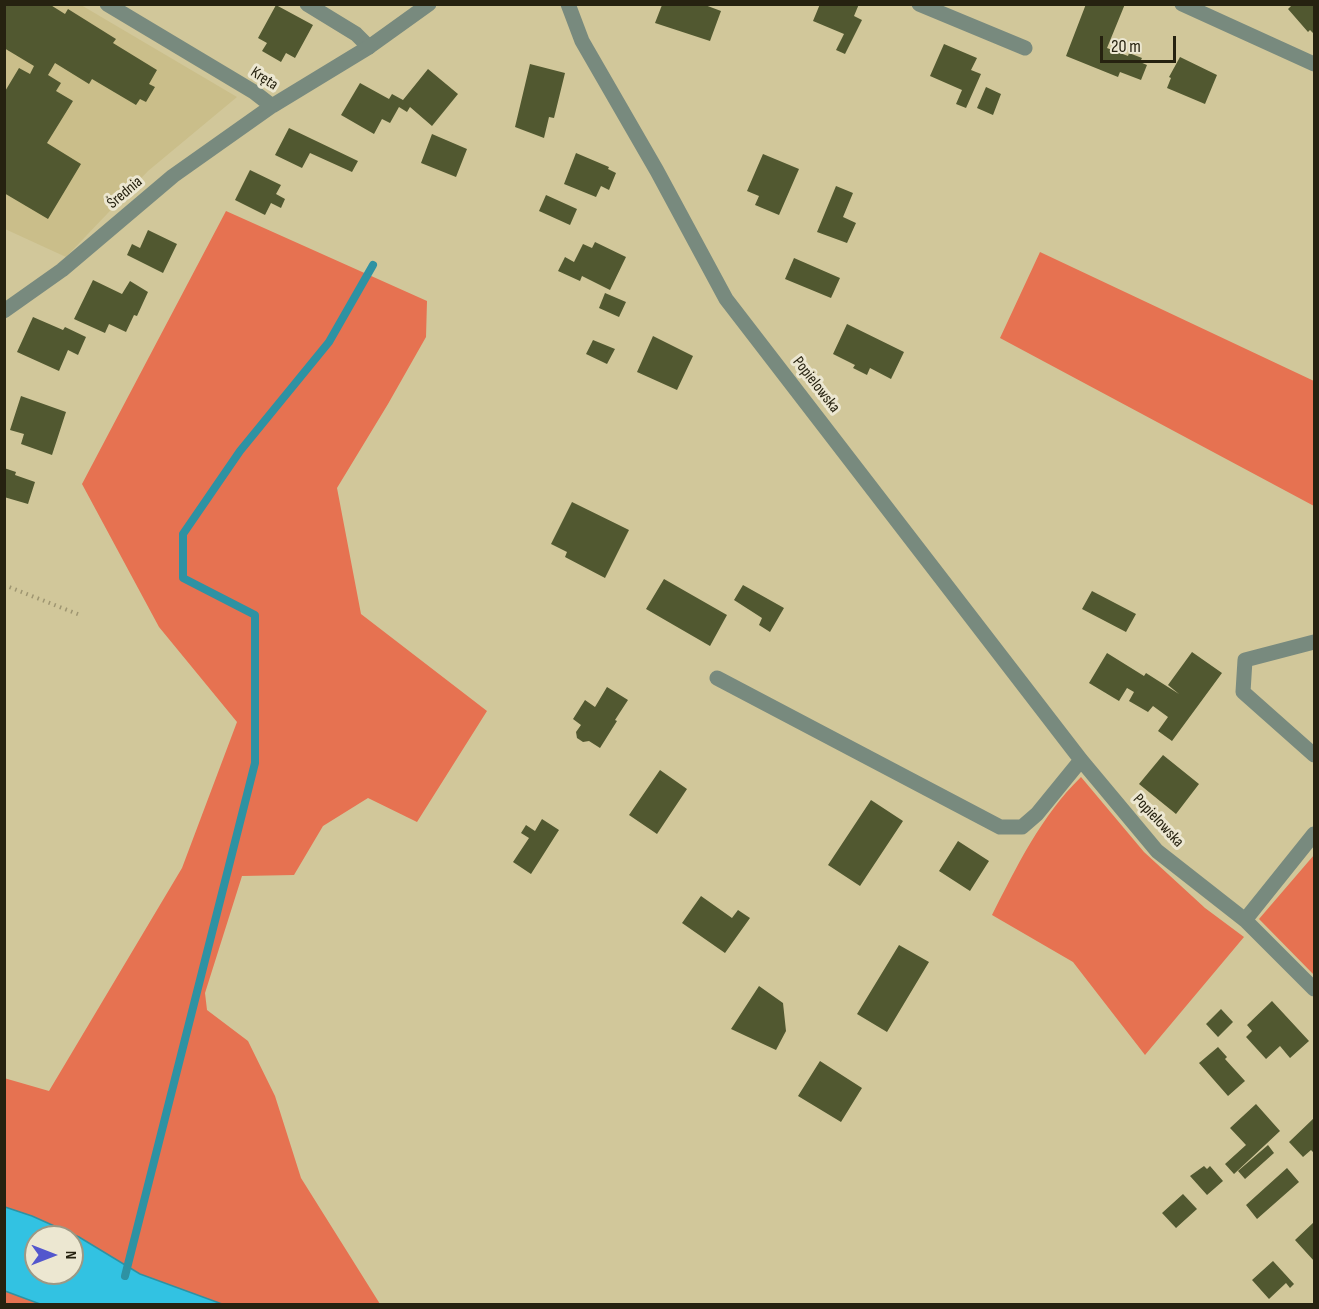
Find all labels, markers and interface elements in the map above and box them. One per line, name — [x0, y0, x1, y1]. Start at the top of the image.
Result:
scale bar — [1103, 24, 1180, 62]
text: 20 m — [1111, 36, 1141, 57]
street label: Kręta — [247, 63, 281, 95]
street label: Średnia — [103, 173, 147, 213]
street label: Popielowska — [788, 353, 844, 417]
street label: Popielowska — [1128, 790, 1188, 852]
north arrow — [24, 1225, 84, 1285]
text: N — [61, 1251, 80, 1259]

